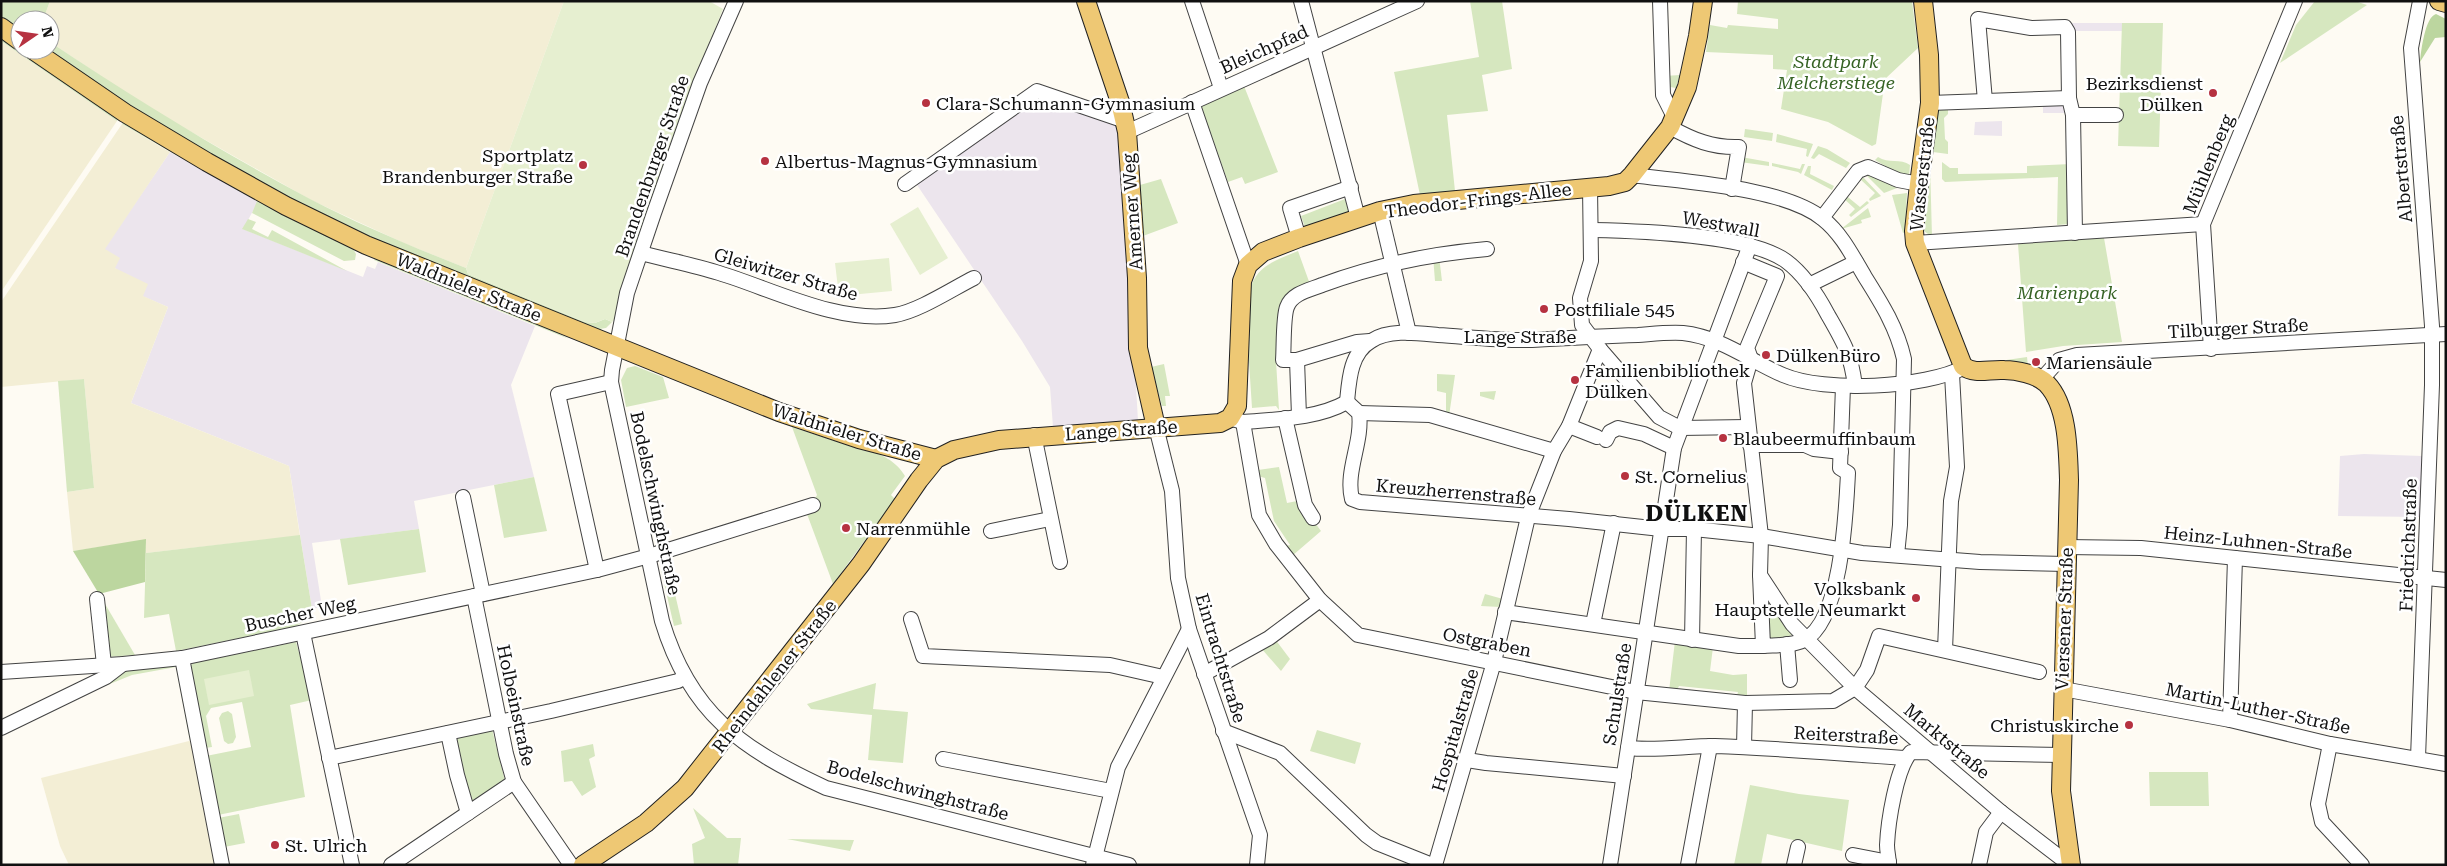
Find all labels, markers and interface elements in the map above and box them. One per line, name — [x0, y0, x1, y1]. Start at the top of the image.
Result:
north arrow — [10, 10, 60, 60]
street label: Bleichpfad — [1217, 20, 1312, 78]
text: N — [39, 25, 57, 39]
park label: Stadtpark Melcherstiege — [1776, 51, 1895, 93]
street label: Brandenburger Straße — [611, 72, 693, 260]
place label: Bezirksdienst Dülken — [2086, 73, 2203, 115]
marker: Bezirksdienst Dülken — [2207, 87, 2219, 99]
place label: Clara-Schumann-Gymnasium — [936, 93, 1195, 114]
marker: Clara-Schumann-Gymnasium — [920, 97, 932, 109]
street label: Mühlenberg — [2179, 111, 2238, 217]
street label: Albertstraße — [2386, 114, 2416, 224]
street label: Wasserstraße — [1906, 116, 1938, 232]
place label: Sportplatz Brandenburger Straße — [382, 145, 574, 187]
place label: Albertus-Magnus-Gymnasium — [775, 151, 1038, 172]
street label: Amerner Weg — [1117, 152, 1147, 271]
marker: Albertus-Magnus-Gymnasium — [759, 155, 771, 167]
marker: Sportplatz Brandenburger Straße — [577, 159, 589, 171]
street label: Theodor-Frings-Allee — [1383, 178, 1573, 222]
street label: Westwall — [1681, 207, 1762, 241]
street label: Gleiwitzer Straße — [712, 243, 861, 305]
street label: Waldnieler Straße — [393, 248, 545, 326]
park label: Marienpark — [2016, 282, 2117, 303]
place label: Postfiliale 545 — [1554, 299, 1675, 320]
marker: Postfiliale 545 — [1538, 303, 1550, 315]
street label: Tilburger Straße — [2167, 314, 2309, 342]
street label: Lange Straße — [1464, 326, 1577, 347]
place label: DülkenBüro — [1776, 345, 1880, 366]
marker: DülkenBüro — [1760, 349, 1772, 361]
place label: Mariensäule — [2046, 352, 2152, 373]
marker: Mariensäule — [2030, 356, 2042, 368]
place label: Familienbibliothek Dülken — [1585, 360, 1750, 402]
marker: Familienbibliothek Dülken — [1569, 374, 1581, 386]
street label: Waldnieler Straße — [770, 399, 924, 465]
street label: Bodelschwinghstraße — [626, 409, 686, 597]
street label: Lange Straße — [1064, 416, 1178, 444]
place label: Blaubeermuffinbaum — [1733, 428, 1916, 449]
marker: Blaubeermuffinbaum — [1717, 432, 1729, 444]
place label: St. Cornelius — [1635, 466, 1746, 487]
marker: St. Cornelius — [1619, 470, 1631, 482]
street label: Kreuzherrenstraße — [1375, 475, 1537, 509]
street label: Friedrichstraße — [2395, 478, 2421, 612]
district label: DÜLKEN — [1646, 499, 1748, 526]
place label: Narrenmühle — [856, 518, 970, 539]
marker: Narrenmühle — [840, 522, 852, 534]
street label: Heinz-Luhnen-Straße — [2163, 522, 2353, 562]
street label: Viersener Straße — [2051, 547, 2077, 691]
place label: Volksbank Hauptstelle Neumarkt — [1714, 578, 1906, 620]
street label: Eintrachtstraße — [1191, 591, 1251, 725]
street label: Buscher Weg — [243, 592, 358, 636]
marker: Volksbank Hauptstelle Neumarkt — [1910, 592, 1922, 604]
street label: Rheindahlener Straße — [708, 595, 840, 757]
street label: Ostgraben — [1441, 623, 1533, 661]
street label: Schulstraße — [1599, 641, 1635, 747]
street label: Holbeinstraße — [493, 642, 539, 768]
street label: Hospitalstraße — [1427, 666, 1483, 794]
street label: Martin-Luther-Straße — [2164, 678, 2352, 738]
street label: Marktstraße — [1900, 699, 1994, 783]
place label: Christuskirche — [1990, 715, 2119, 736]
marker: Christuskirche — [2123, 719, 2135, 731]
street label: Reiterstraße — [1793, 722, 1899, 748]
street label: Bodelschwinghstraße — [825, 756, 1011, 824]
place label: St. Ulrich — [285, 835, 368, 856]
marker: St. Ulrich — [269, 839, 281, 851]

